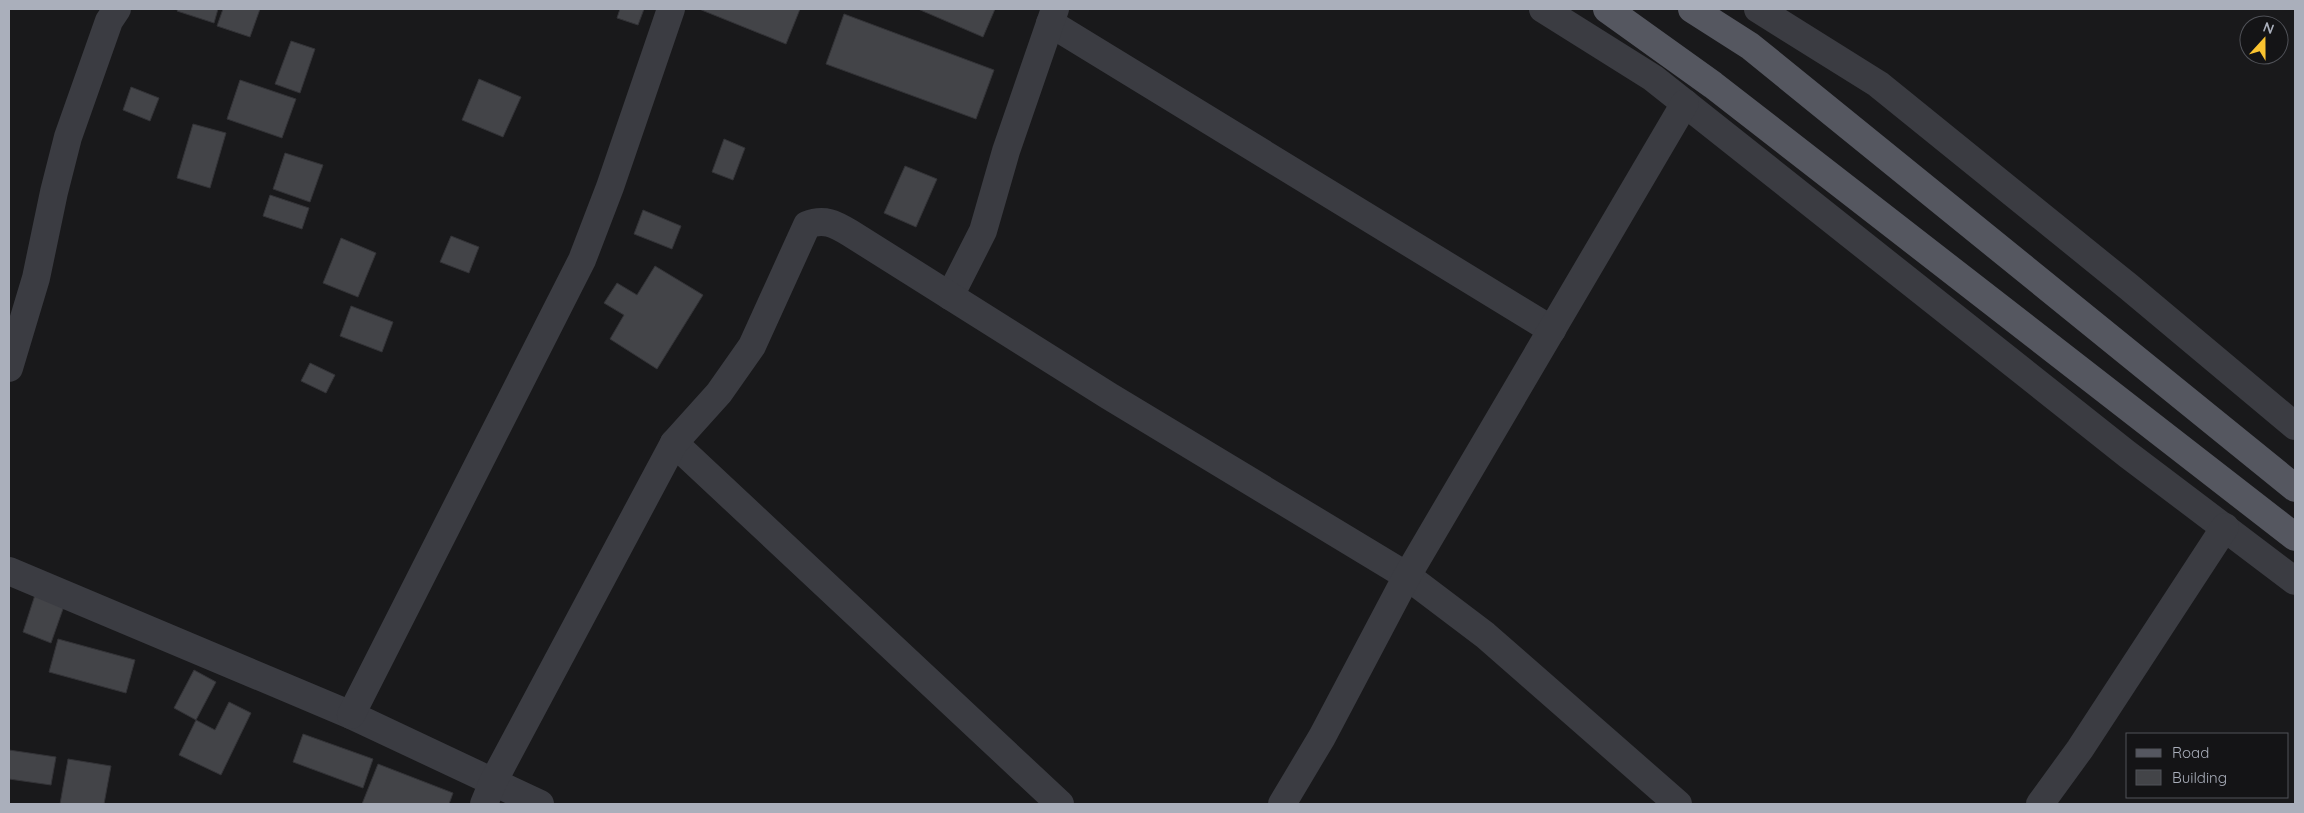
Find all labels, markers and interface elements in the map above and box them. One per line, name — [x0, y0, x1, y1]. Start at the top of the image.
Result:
north arrow — [2239, 15, 2289, 65]
text: N — [2261, 18, 2277, 38]
legend — [2126, 733, 2289, 798]
text: Road — [2172, 743, 2209, 762]
text: Building — [2172, 768, 2227, 787]

